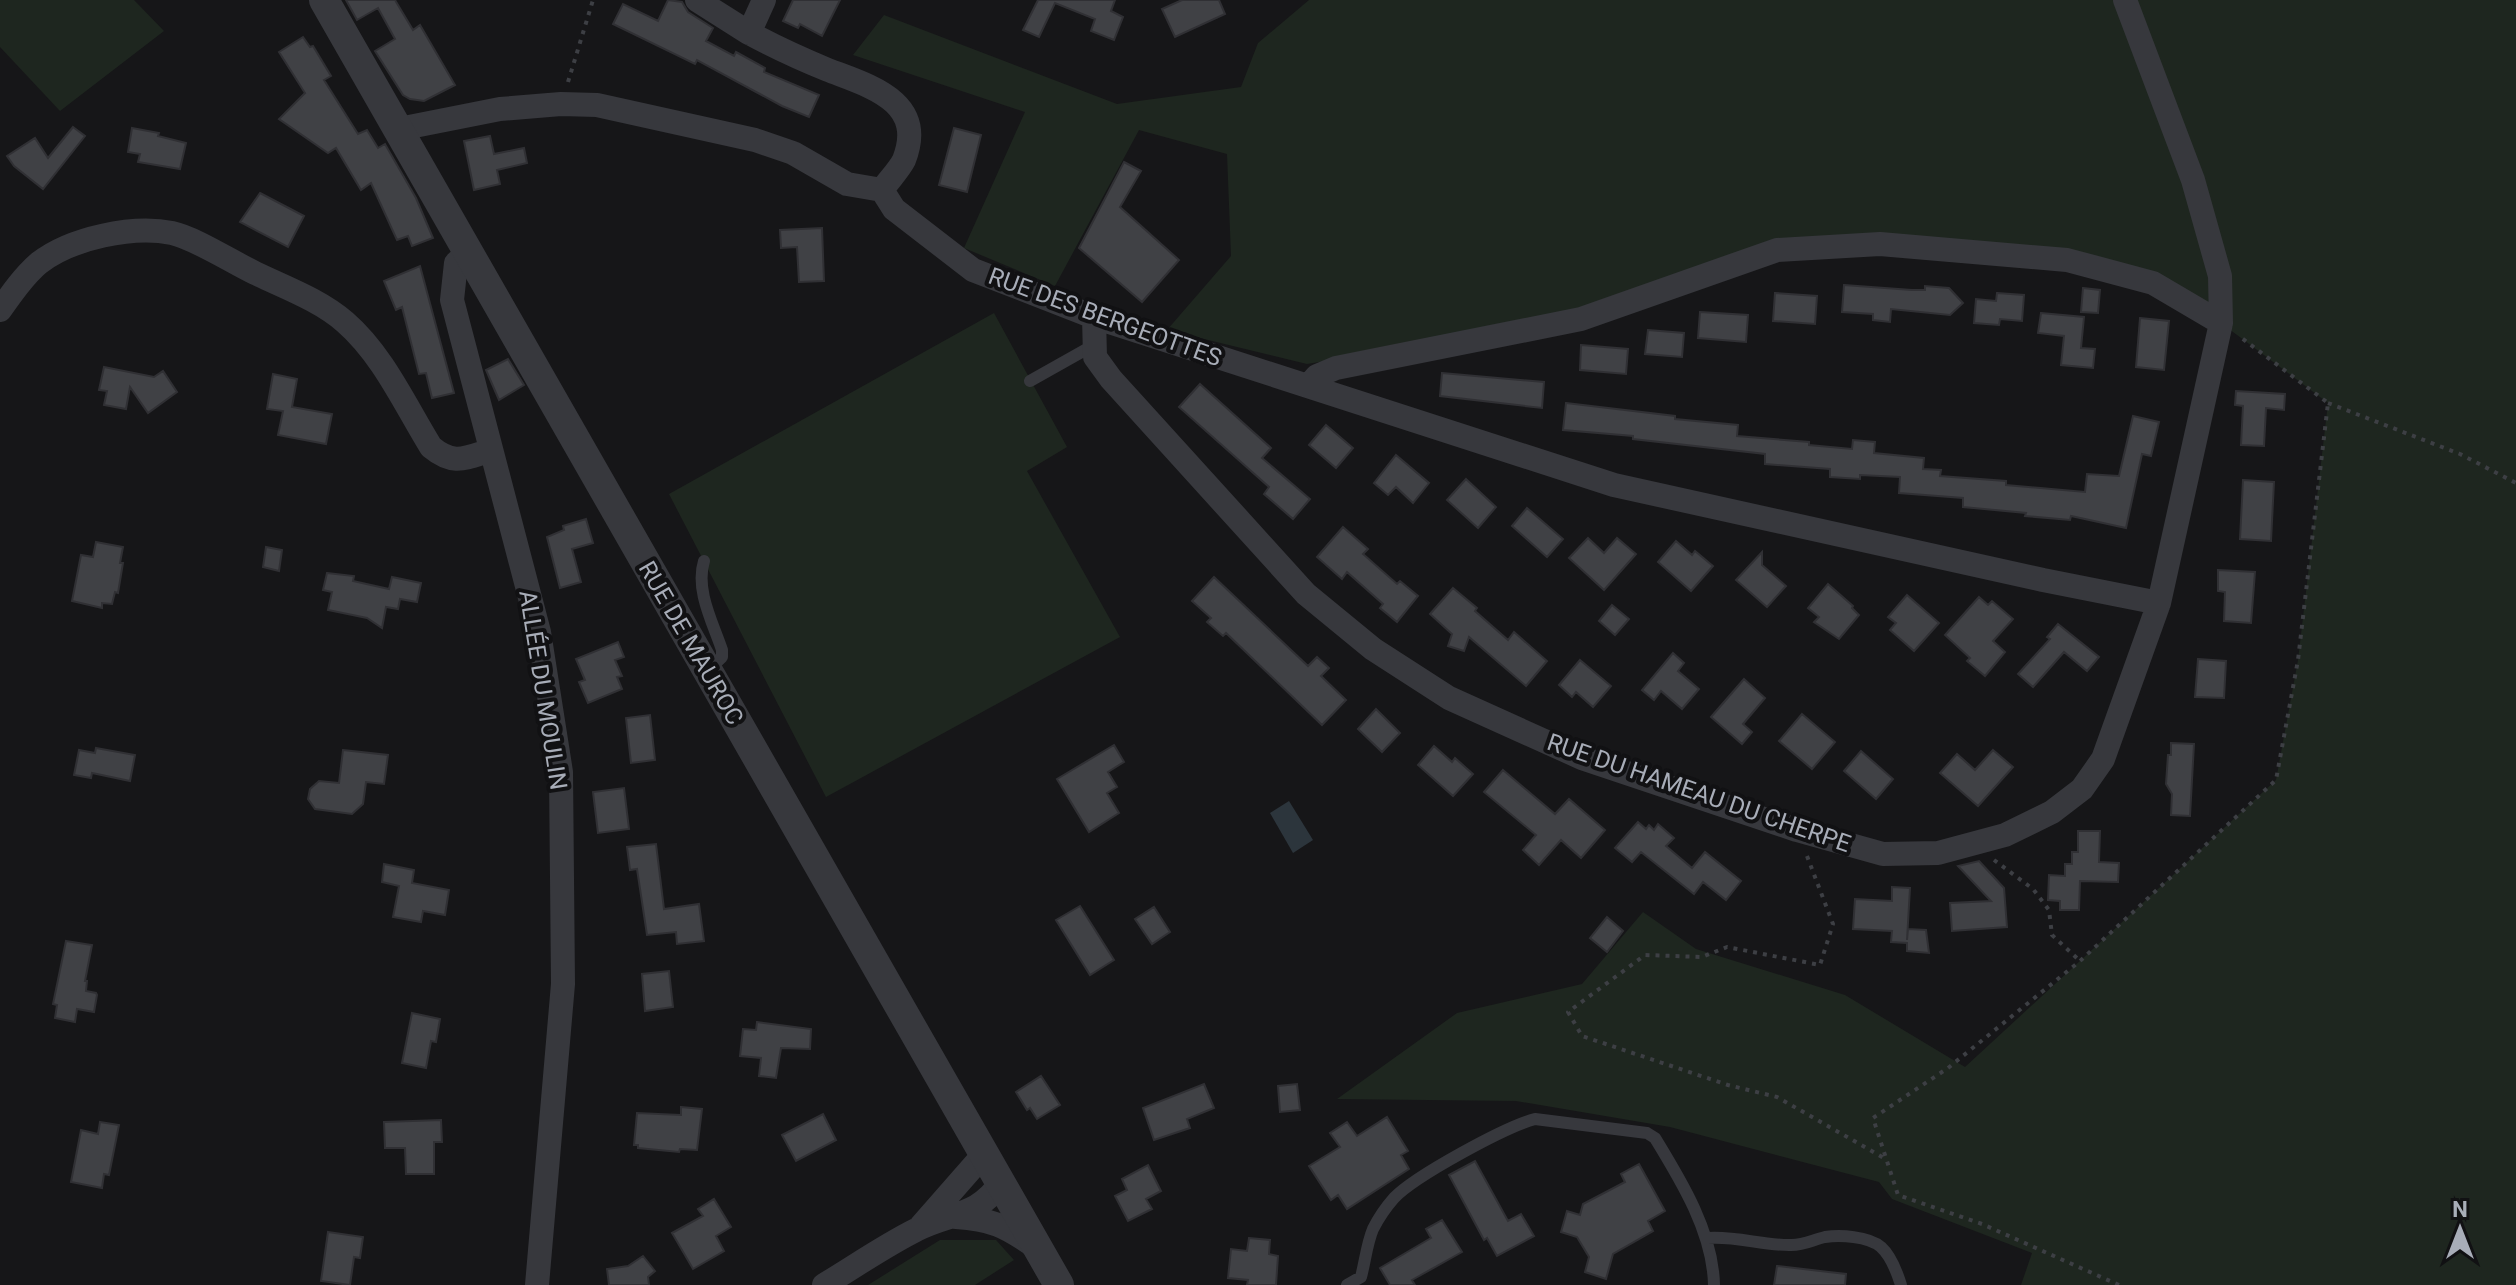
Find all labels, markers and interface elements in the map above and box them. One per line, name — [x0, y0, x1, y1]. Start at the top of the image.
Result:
street label: RUE DES BERGEOTTES — [985, 262, 1225, 372]
street label: RUE DE MAUROC — [633, 556, 749, 730]
street label: ALLÉE DU MOULIN — [513, 588, 573, 792]
street label: RUE DU HAMEAU DU CHERPE — [1544, 728, 1854, 858]
north arrow — [2420, 1189, 2500, 1269]
text: N — [2452, 1197, 2468, 1222]

